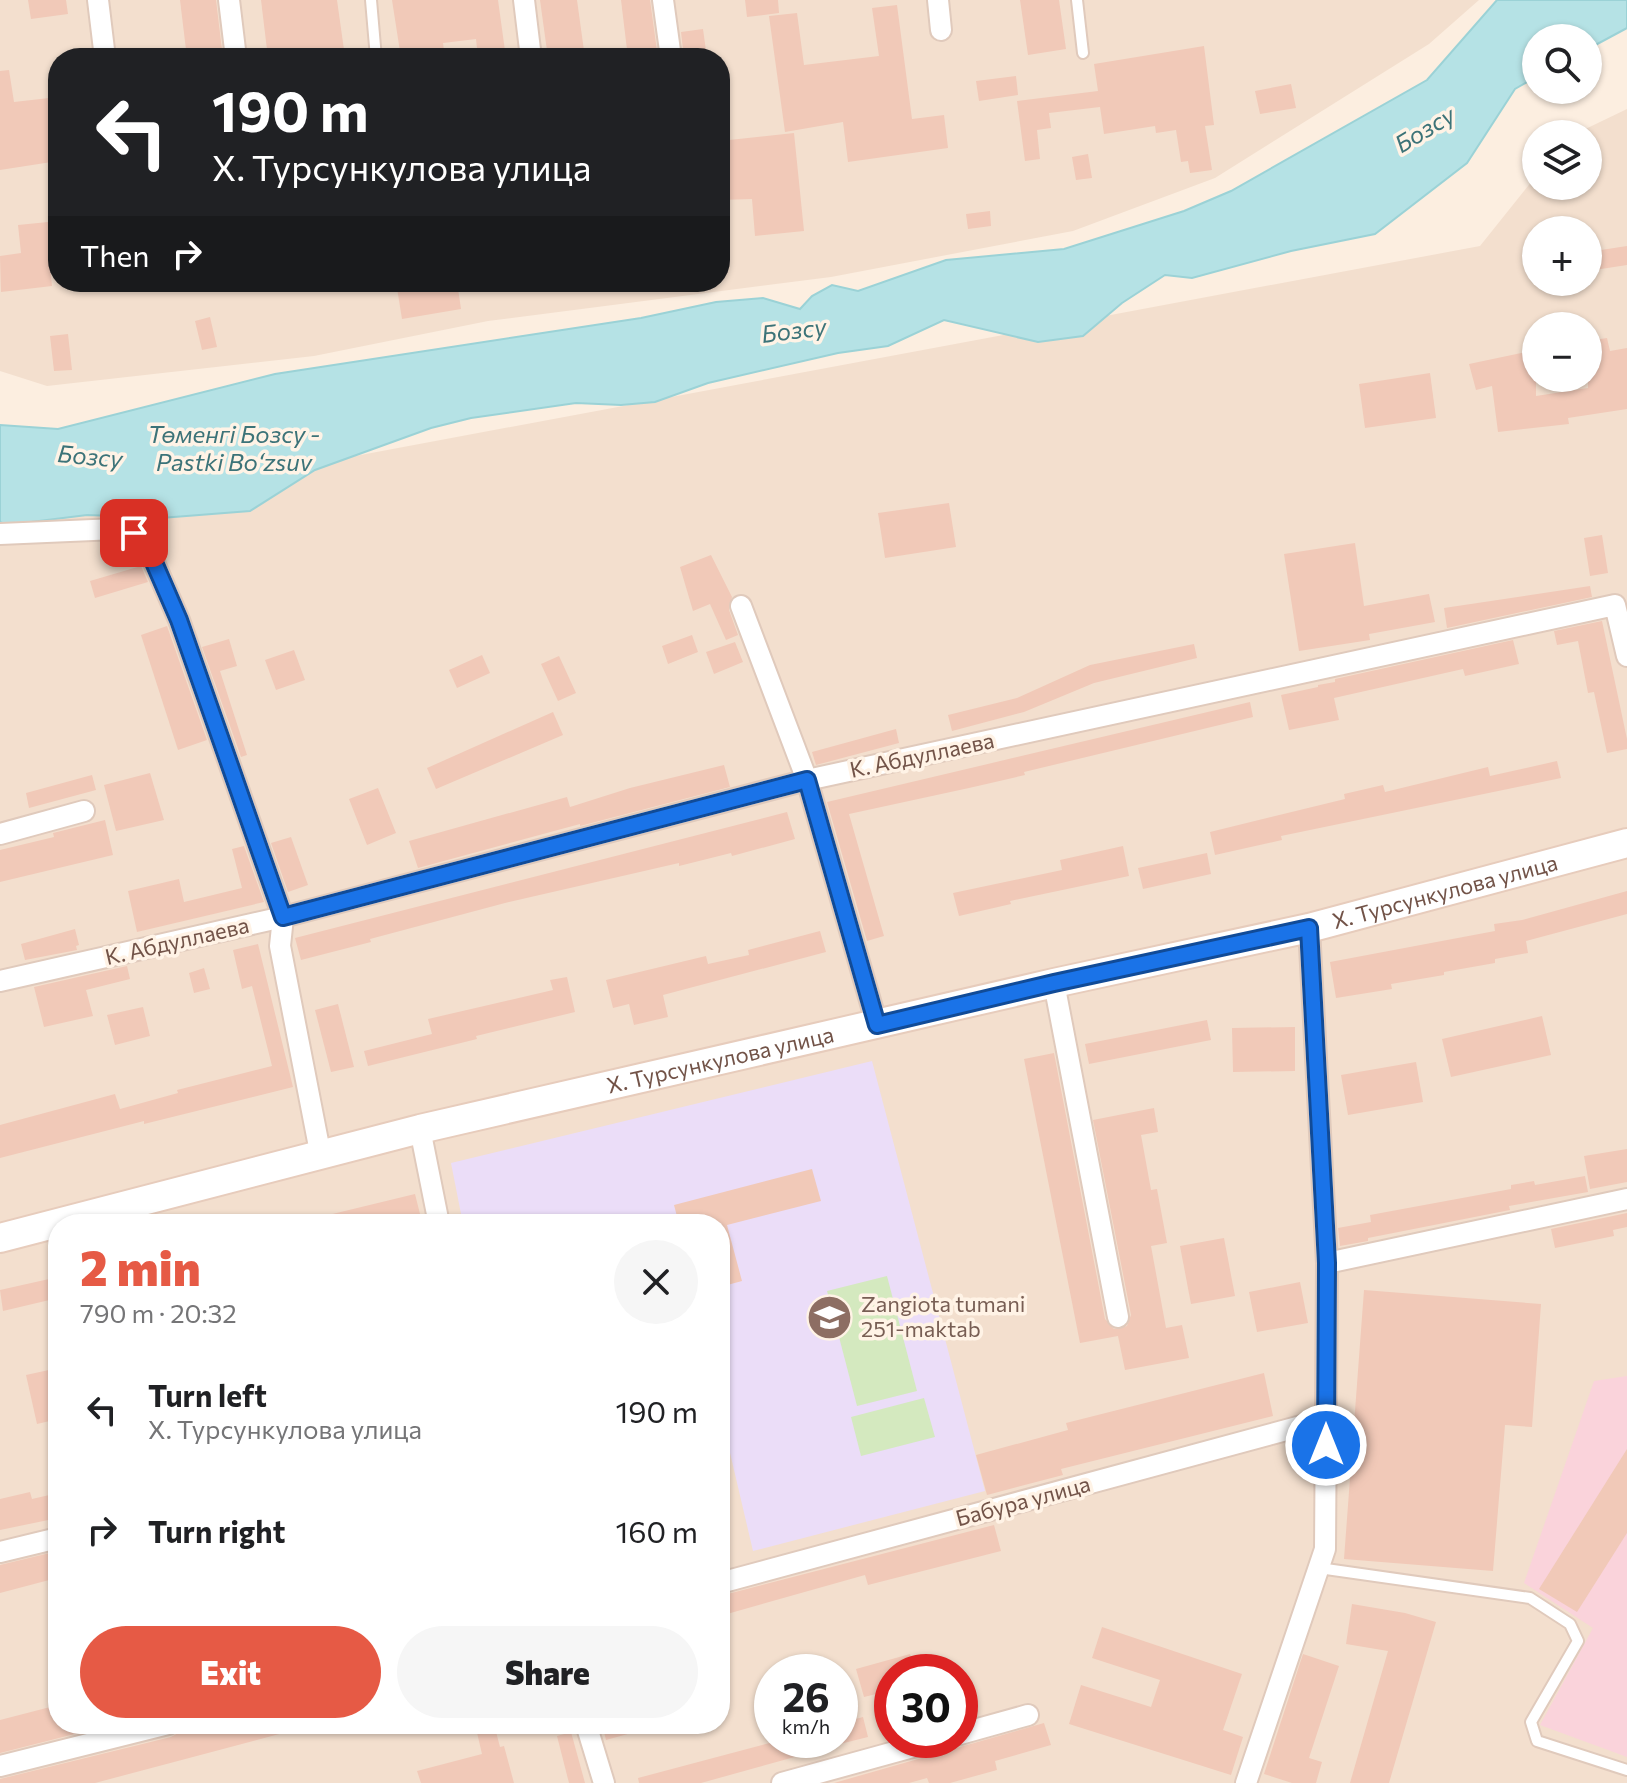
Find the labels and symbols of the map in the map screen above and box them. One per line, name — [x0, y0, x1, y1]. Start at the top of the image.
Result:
water label: Бозсу — [1389, 99, 1461, 158]
water label: Бозсу — [760, 311, 830, 348]
water label: Төменгі Бозсу - Pastki Boʻzsuv — [148, 419, 320, 476]
water label: Бозсу — [56, 438, 125, 473]
pin — [100, 499, 168, 567]
street label: К. Абдуллаева — [847, 726, 997, 783]
street label: Х. Турсункулова улица — [1329, 848, 1560, 934]
street label: К. Абдуллаева — [102, 911, 252, 970]
street label: Х. Турсункулова улица — [604, 1020, 836, 1099]
place label: Zangiota tumani 251-maktab — [861, 1290, 1025, 1342]
school or university icon: Zangiota tumani 251-maktab — [806, 1293, 854, 1341]
position arrow — [1284, 1403, 1368, 1487]
street label: Бабура улица — [953, 1470, 1093, 1531]
speed limit sign: 30 — [874, 1654, 978, 1758]

